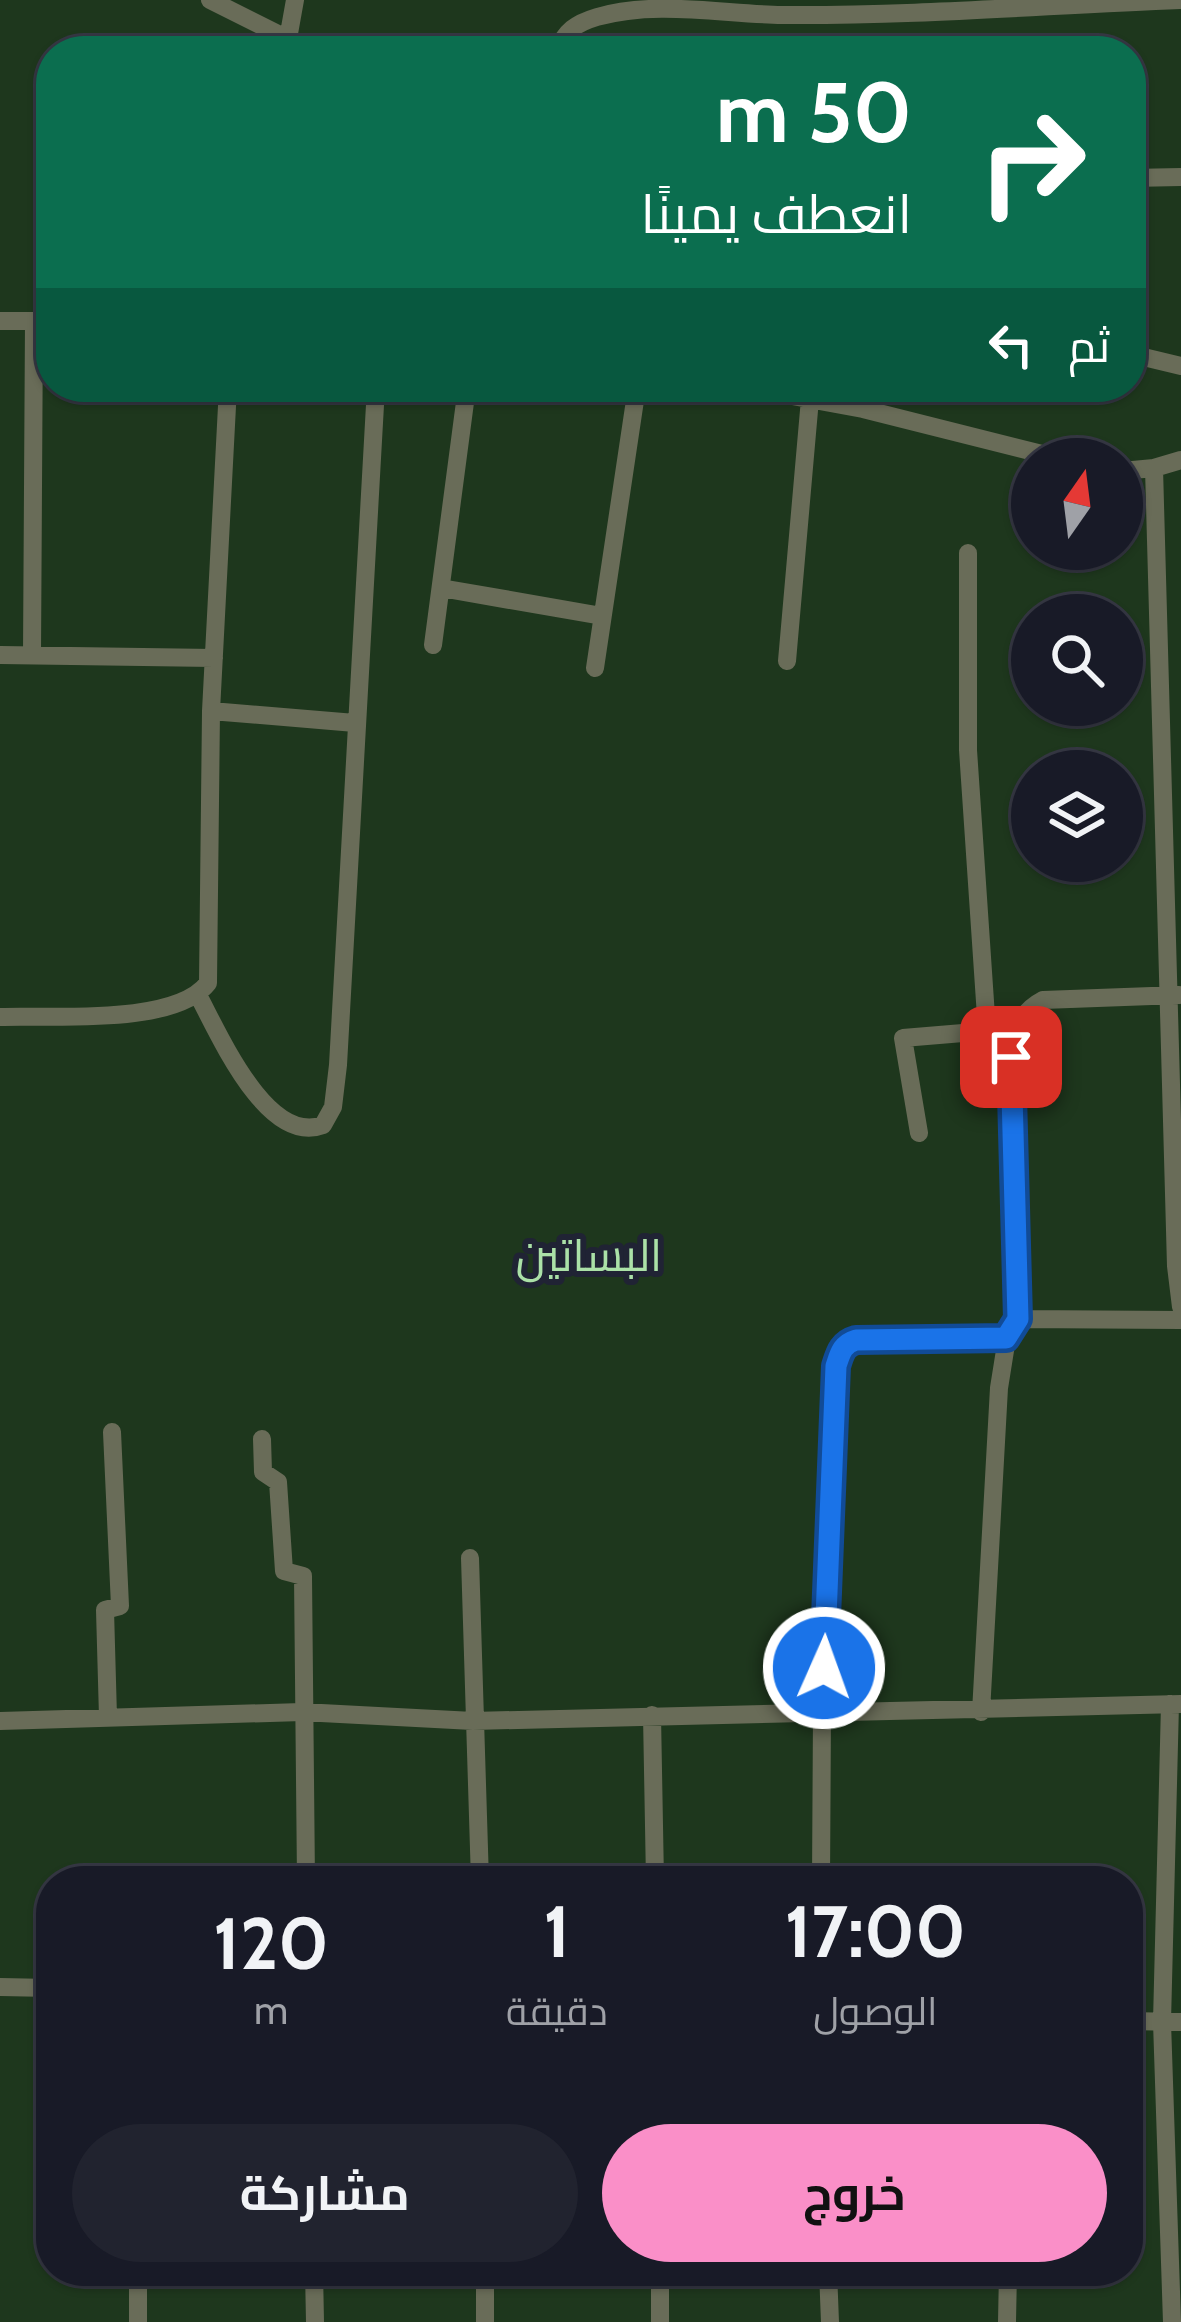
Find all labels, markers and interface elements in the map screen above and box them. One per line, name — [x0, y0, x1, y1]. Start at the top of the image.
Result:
text: 50 m — [716, 61, 912, 163]
icon: right — [954, 84, 1110, 240]
text: انعطف يمينًا — [641, 181, 912, 247]
icon: left — [978, 312, 1044, 378]
text: ثم — [1068, 319, 1110, 373]
north arrow — [1011, 438, 1143, 570]
map controls — [1011, 438, 1143, 882]
button: search — [1011, 594, 1143, 726]
button: layers — [1011, 750, 1143, 882]
pin — [960, 1006, 1062, 1108]
icon: arrive — [978, 1024, 1044, 1090]
park label: البساتين — [516, 1228, 662, 1283]
position arrow — [761, 1605, 887, 1731]
text: 1 — [544, 1888, 570, 1975]
text: 17:00 — [785, 1888, 966, 1975]
text: 120 — [213, 1900, 329, 1987]
text: m — [254, 1986, 288, 2034]
text: دقيقة — [506, 1987, 608, 2035]
text: الوصول — [813, 1987, 937, 2035]
button: مشاركة — [72, 2124, 578, 2262]
button: خروج — [602, 2124, 1107, 2262]

